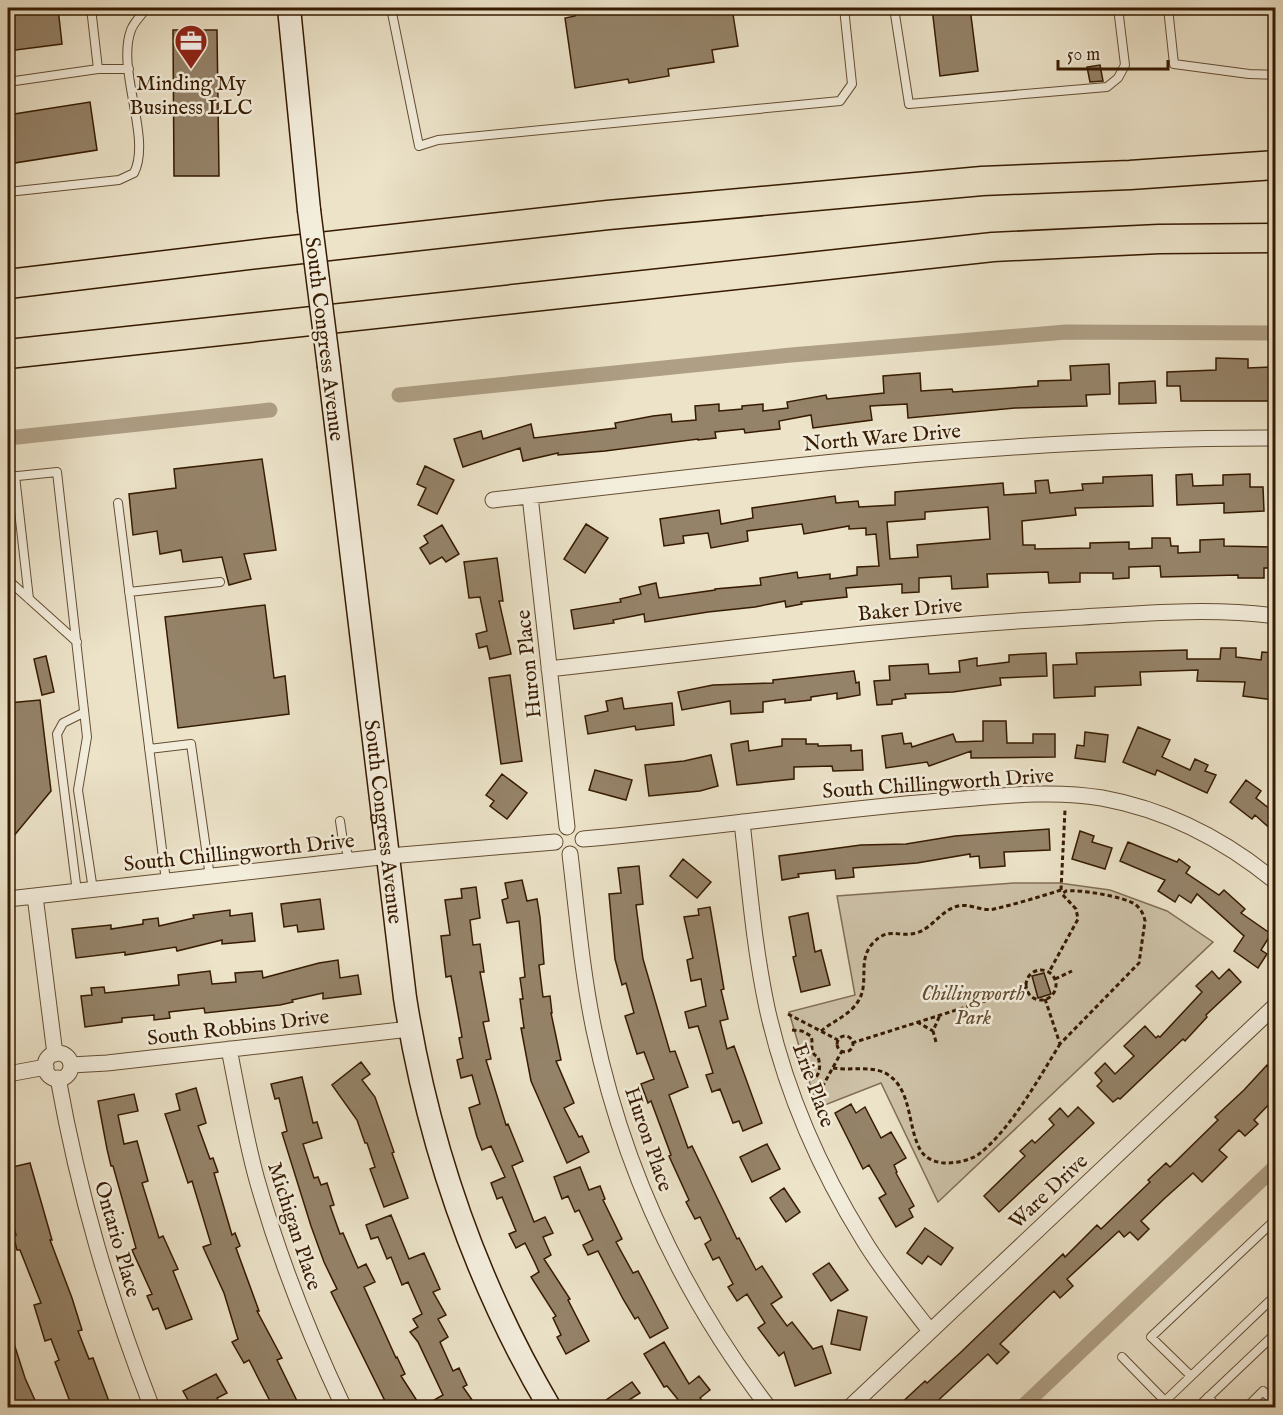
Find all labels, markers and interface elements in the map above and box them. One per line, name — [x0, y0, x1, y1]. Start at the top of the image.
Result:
office icon: Minding My Business LLC — [173, 23, 209, 70]
scale bar — [1058, 33, 1168, 71]
text: 50 m — [1067, 44, 1100, 67]
place label: Minding My Business LLC — [130, 71, 252, 122]
street label: South Congress Avenue — [298, 236, 349, 443]
street label: North Ware Drive — [802, 418, 962, 459]
street label: Baker Drive — [857, 592, 964, 629]
street label: Huron Place — [510, 608, 549, 719]
street label: South Congress Avenue — [357, 718, 408, 926]
street label: South Chillingworth Drive — [821, 763, 1055, 806]
street label: South Chillingworth Drive — [122, 828, 356, 879]
park label: Chillingworth Park — [921, 981, 1025, 1032]
street label: South Robbins Drive — [146, 1004, 331, 1053]
street label: Erie Place — [785, 1040, 840, 1132]
street label: Huron Place — [617, 1084, 678, 1196]
street label: Ware Drive — [1004, 1148, 1095, 1236]
street label: Michigan Place — [260, 1159, 327, 1294]
street label: Ontario Place — [87, 1178, 146, 1301]

